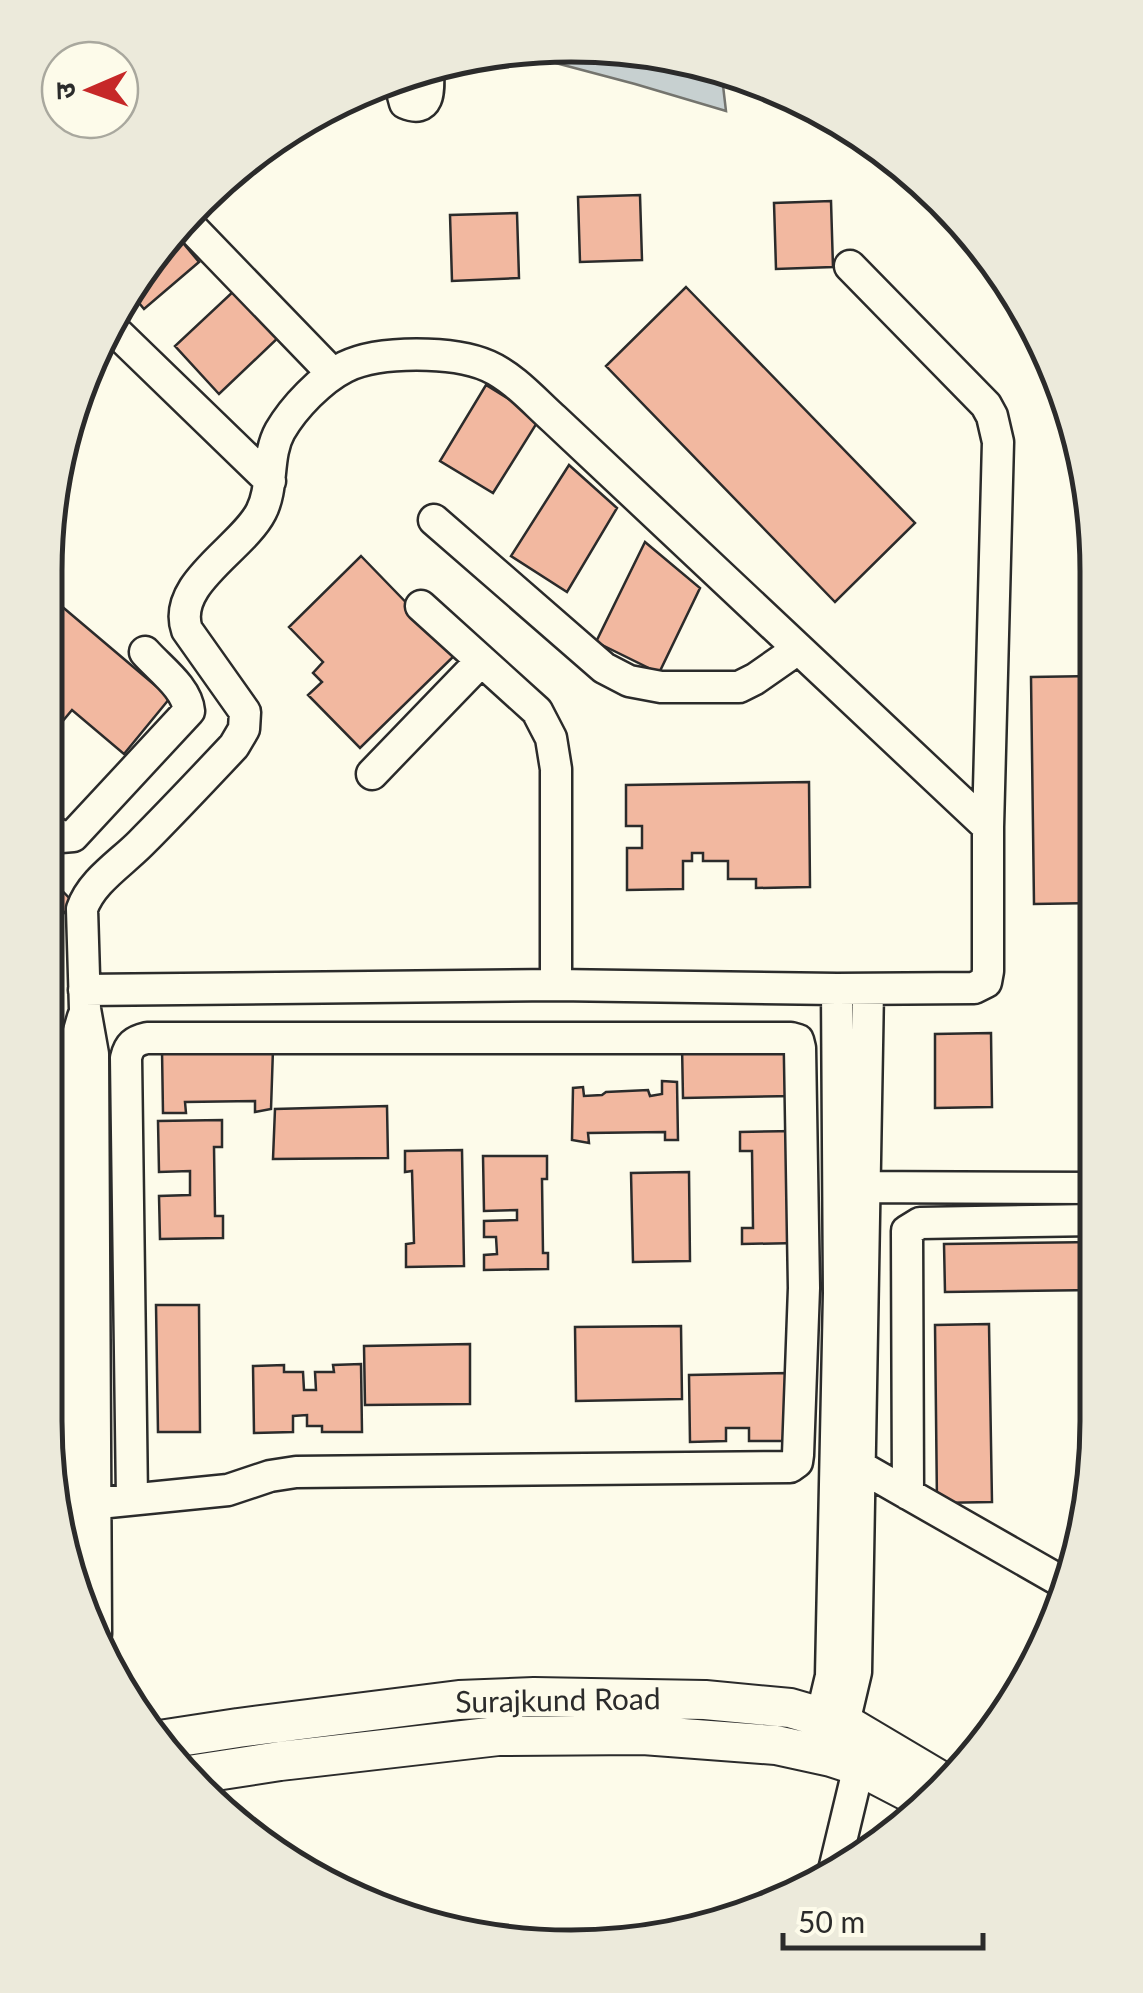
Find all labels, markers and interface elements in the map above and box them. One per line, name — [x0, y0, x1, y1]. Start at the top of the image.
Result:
north arrow — [40, 40, 140, 140]
text: उ — [47, 82, 81, 100]
street label: Surajkund Road — [455, 1679, 661, 1719]
scale bar — [783, 1888, 983, 1950]
text: 50 m — [798, 1903, 865, 1939]

